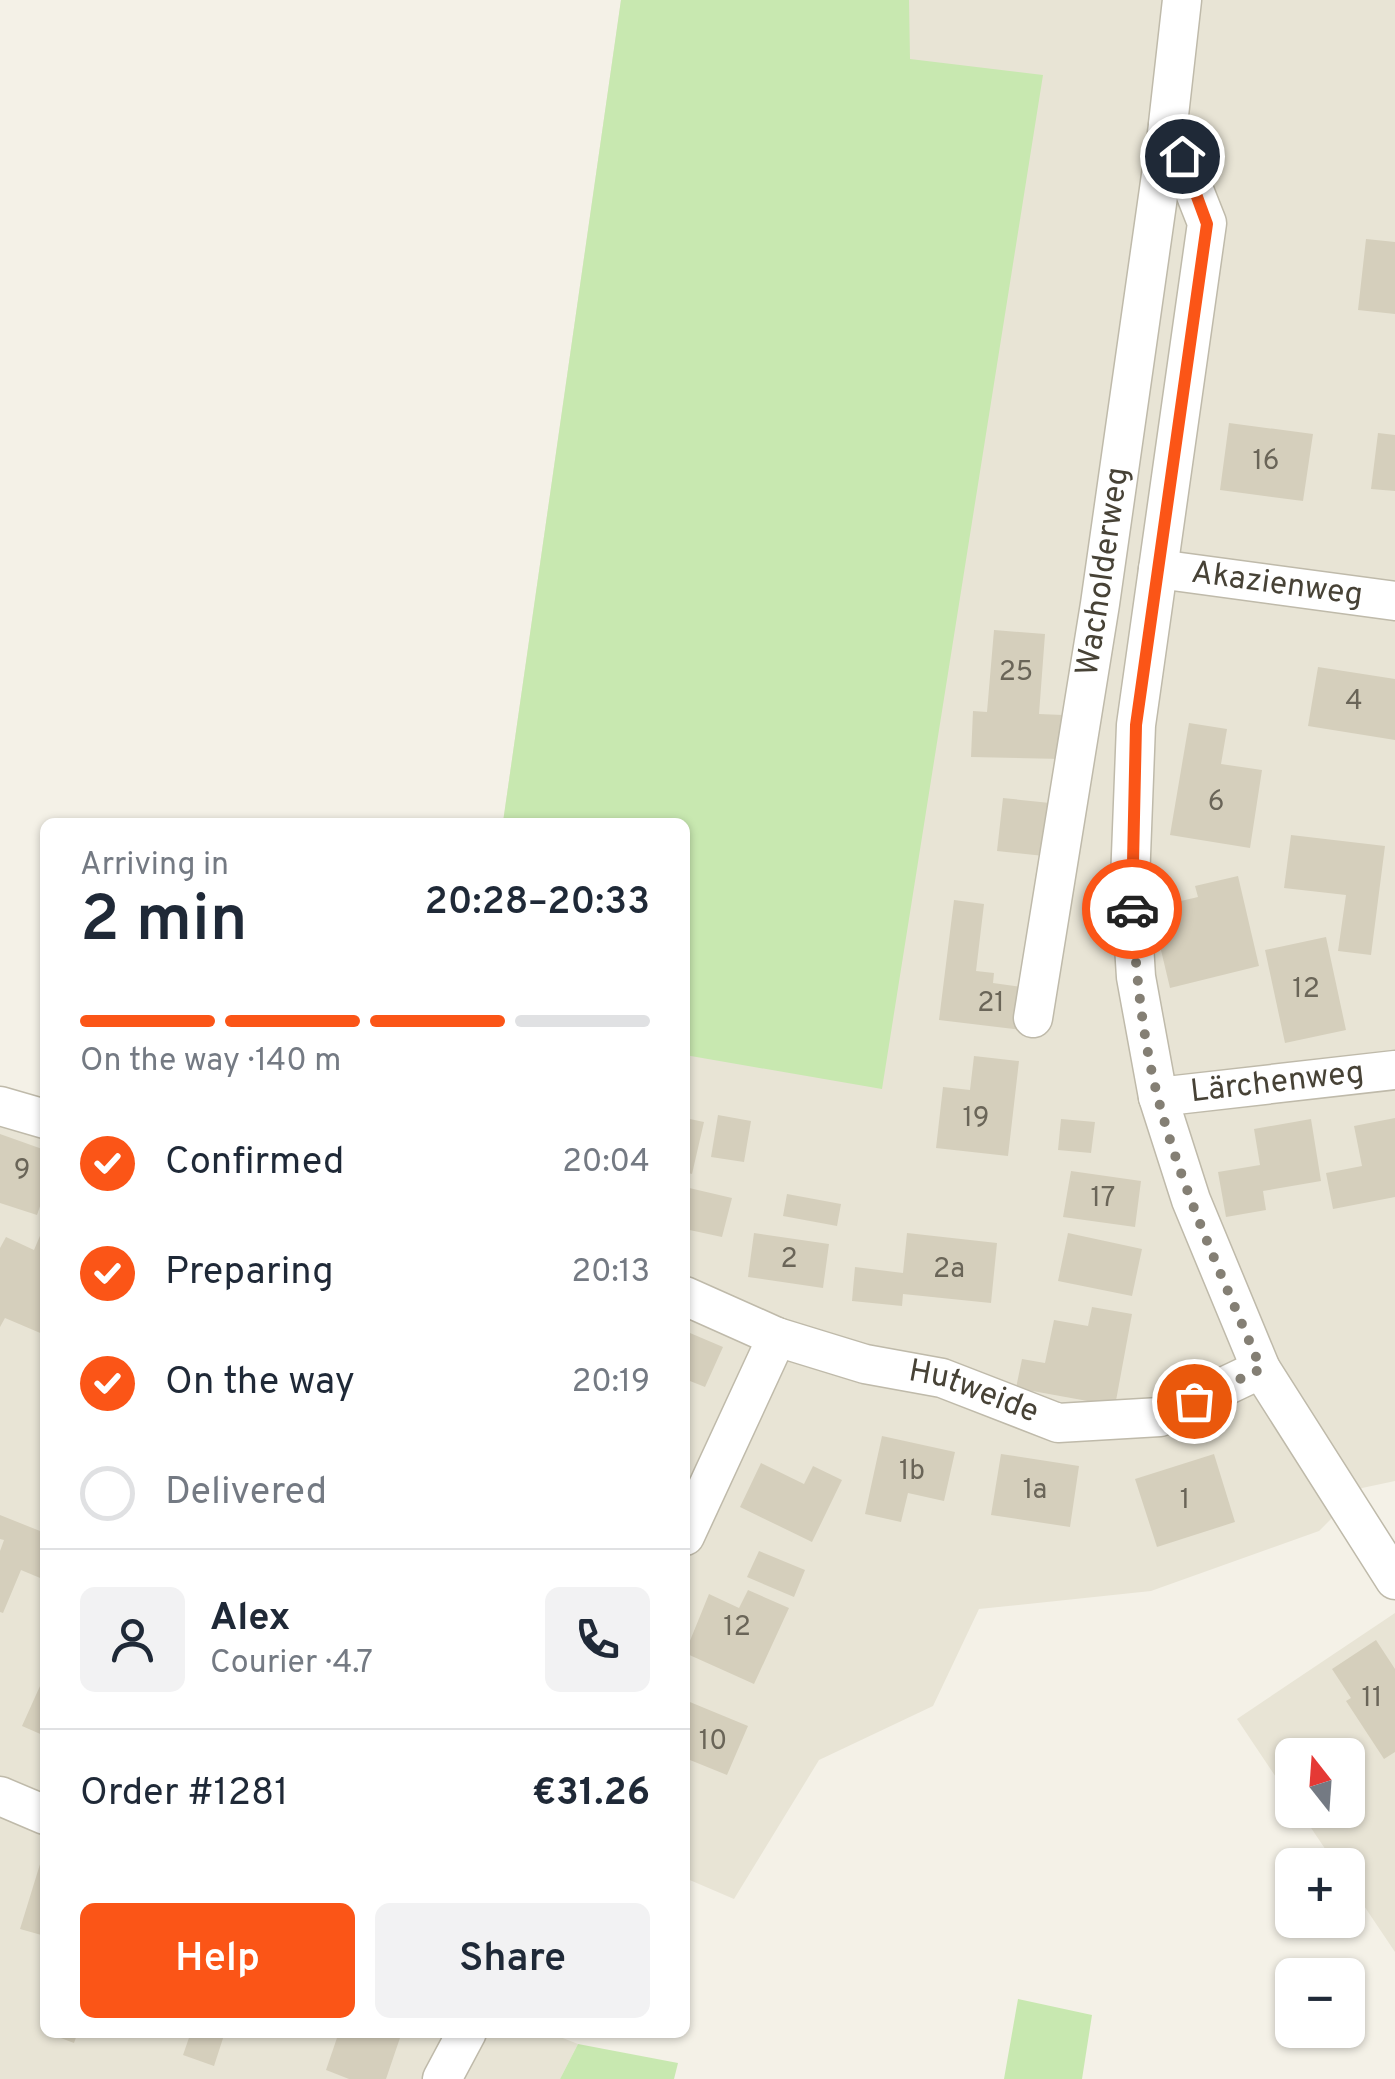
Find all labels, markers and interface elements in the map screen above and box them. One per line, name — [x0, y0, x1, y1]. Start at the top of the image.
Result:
pin — [1140, 114, 1225, 199]
icon: home — [1155, 129, 1210, 184]
house number: 16 — [1252, 444, 1280, 480]
street label: Wacholderweg — [1069, 465, 1139, 679]
street label: Akazienweg — [1189, 554, 1365, 616]
house number: 25 — [999, 655, 1033, 691]
house number: 4 — [1345, 684, 1363, 720]
house number: 6 — [1208, 785, 1224, 821]
text: Arriving in — [80, 846, 229, 886]
courier — [1082, 859, 1182, 959]
text: 20:28–20:33 — [424, 879, 650, 928]
text: 2 min — [80, 882, 248, 964]
icon: car — [1105, 882, 1160, 937]
house number: 12 — [1292, 972, 1320, 1008]
house number: 21 — [977, 986, 1005, 1022]
text: On the way · 140 m — [80, 1042, 341, 1082]
street label: Lärchenweg — [1188, 1054, 1366, 1113]
house number: 19 — [962, 1101, 990, 1137]
icon: check — [80, 1136, 135, 1191]
text: Confirmed — [165, 1139, 344, 1188]
text: 20:04 — [562, 1143, 650, 1183]
house number: 9 — [14, 1153, 30, 1189]
house number: 17 — [1091, 1181, 1115, 1217]
house number: 2 — [780, 1242, 798, 1278]
icon: check — [80, 1246, 135, 1301]
text: Preparing — [165, 1249, 334, 1298]
house number: 2a — [933, 1252, 965, 1288]
text: 20:13 — [571, 1253, 650, 1293]
street label: Hutweide — [905, 1352, 1044, 1433]
icon: check — [80, 1356, 135, 1411]
text: On the way — [165, 1359, 355, 1408]
pin — [1152, 1359, 1237, 1444]
text: 20:19 — [572, 1363, 650, 1403]
icon: bag — [1167, 1374, 1222, 1429]
house number: 1b — [899, 1454, 925, 1490]
text: Delivered — [165, 1469, 327, 1518]
house number: 1a — [1023, 1473, 1047, 1509]
house number: 1 — [1180, 1483, 1190, 1519]
button: person — [80, 1587, 185, 1692]
button: phone — [545, 1587, 650, 1692]
text: Alex — [210, 1595, 290, 1644]
house number: 12 — [723, 1610, 751, 1646]
text: Courier · 4.7 — [210, 1644, 373, 1684]
house number: 11 — [1362, 1681, 1382, 1717]
house number: 10 — [699, 1724, 727, 1760]
north arrow — [1275, 1738, 1365, 1828]
map controls — [1275, 1738, 1365, 2048]
text: Order #1281 — [80, 1770, 288, 1819]
text: €31.26 — [532, 1770, 650, 1819]
button: + — [1275, 1848, 1365, 1938]
button: Help — [80, 1903, 355, 2018]
button: Share — [375, 1903, 650, 2018]
button: − — [1275, 1958, 1365, 2048]

